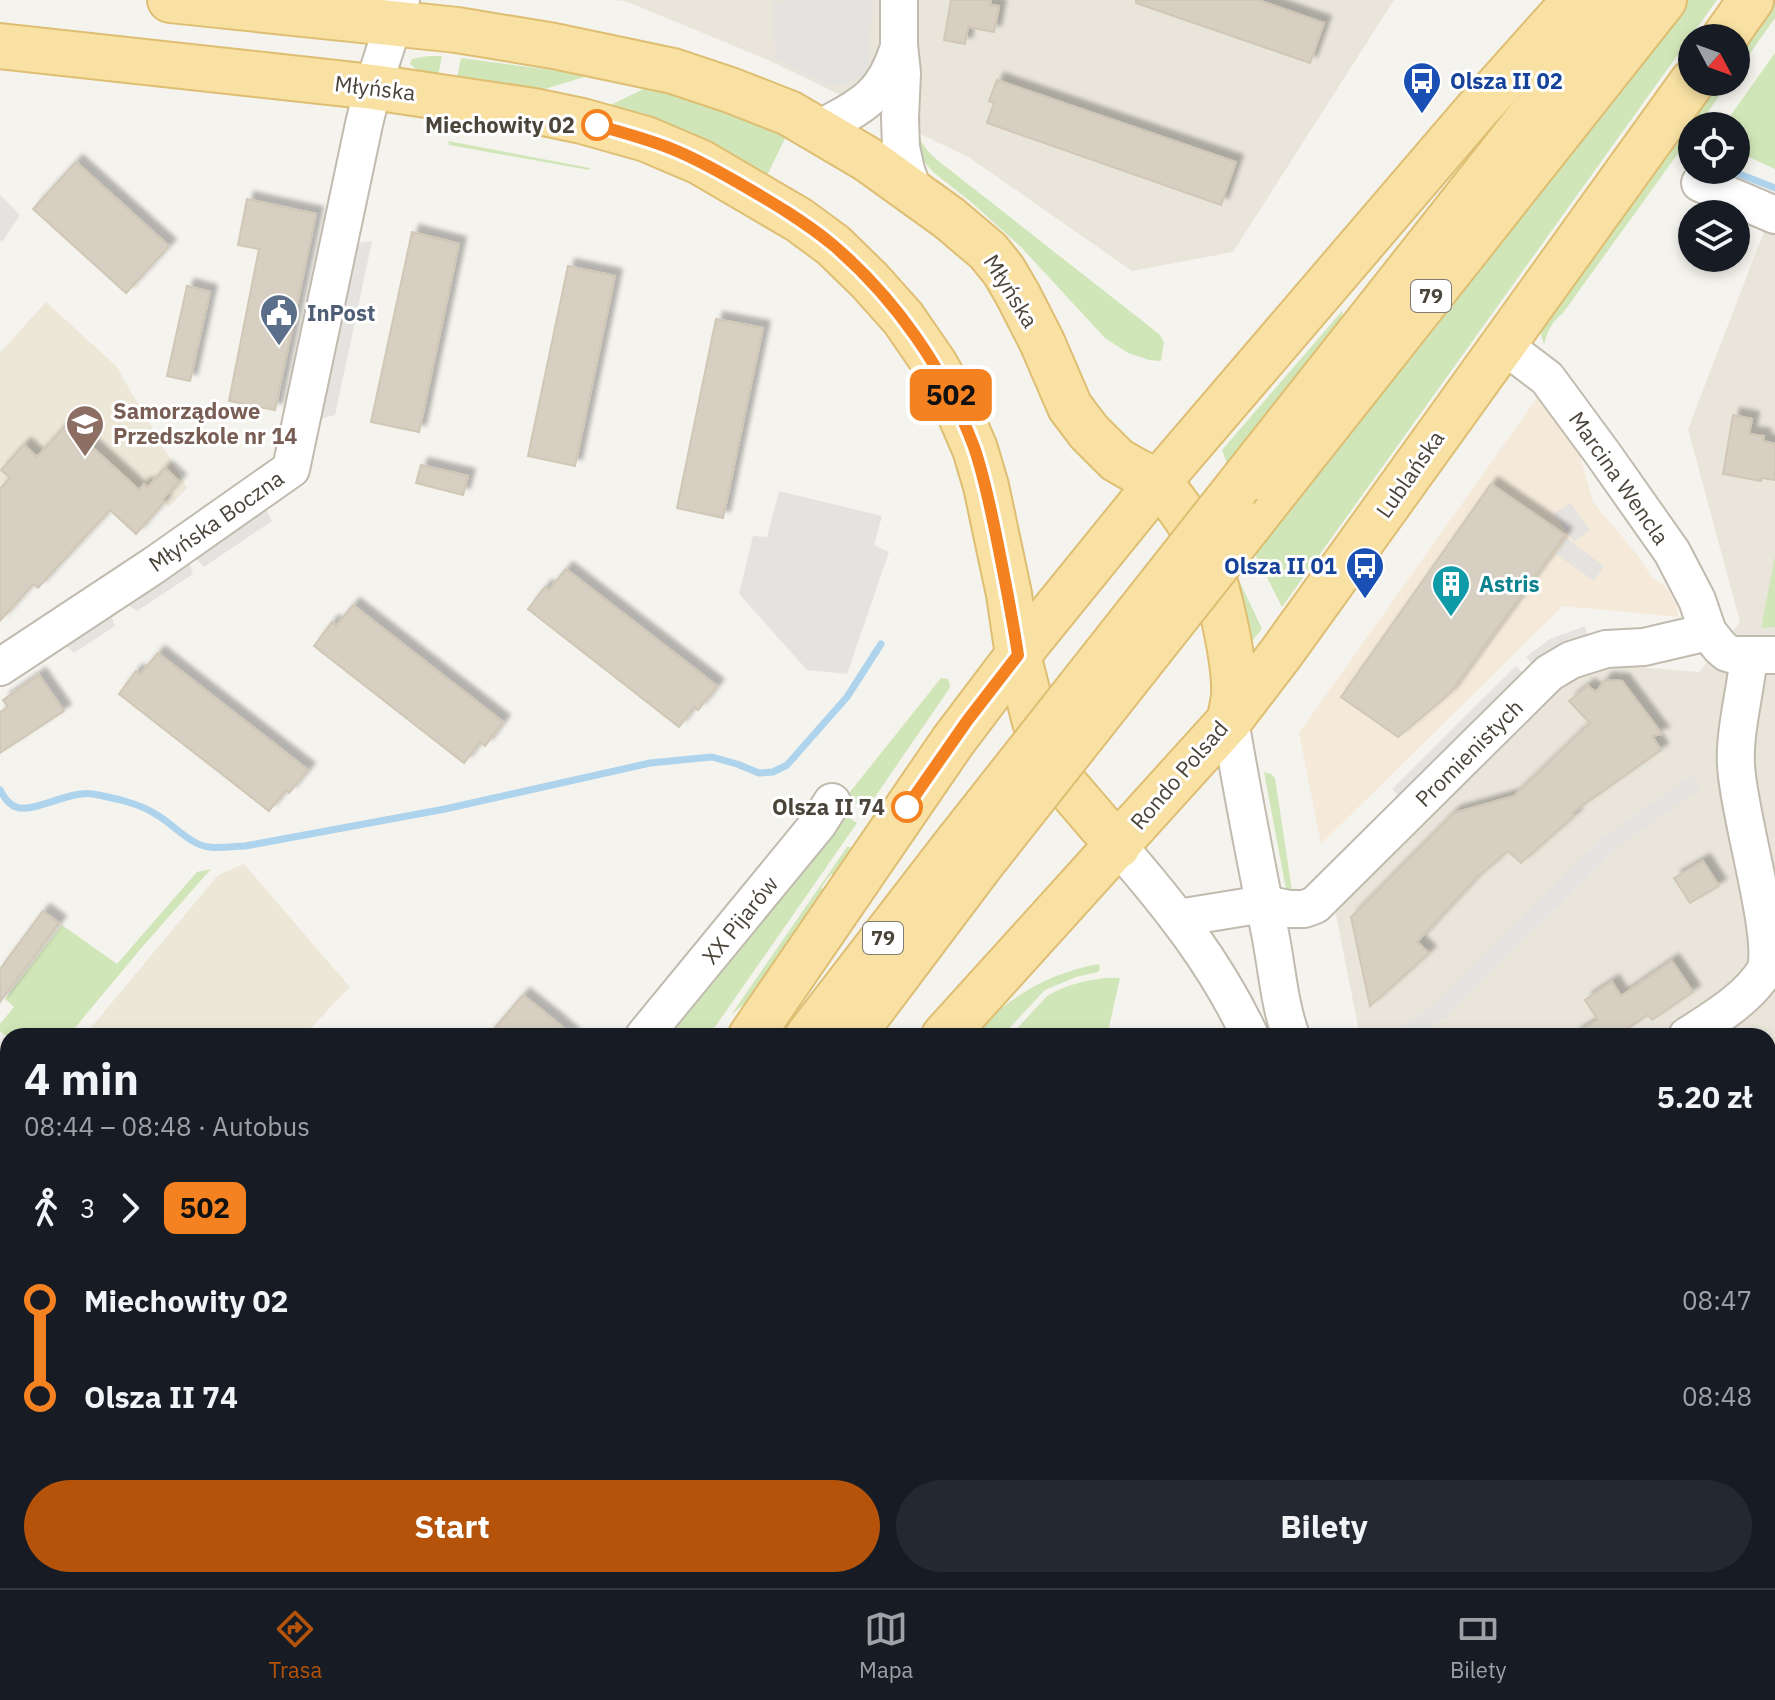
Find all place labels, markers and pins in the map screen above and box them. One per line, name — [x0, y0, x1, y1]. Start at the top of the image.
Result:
bus stop icon: Olsza II 02 — [1401, 60, 1443, 115]
place label: Olsza II 02 — [1450, 66, 1563, 95]
place label: Miechowity 02 — [425, 110, 575, 139]
marker: Miechowity 02 — [582, 110, 612, 140]
public building icon: InPost — [258, 292, 300, 347]
place label: InPost — [307, 298, 375, 327]
place label: Samorządowe Przedszkole nr 14 — [113, 396, 298, 450]
school or university icon: Samorządowe Przedszkole nr 14 — [64, 403, 106, 458]
bus stop icon: Olsza II 01 — [1344, 545, 1386, 600]
place label: Olsza II 01 — [1224, 551, 1337, 580]
building icon: Astris — [1430, 563, 1472, 618]
place label: Astris — [1479, 569, 1540, 598]
place label: Olsza II 74 — [772, 792, 885, 821]
marker: Olsza II 74 — [892, 792, 922, 822]

